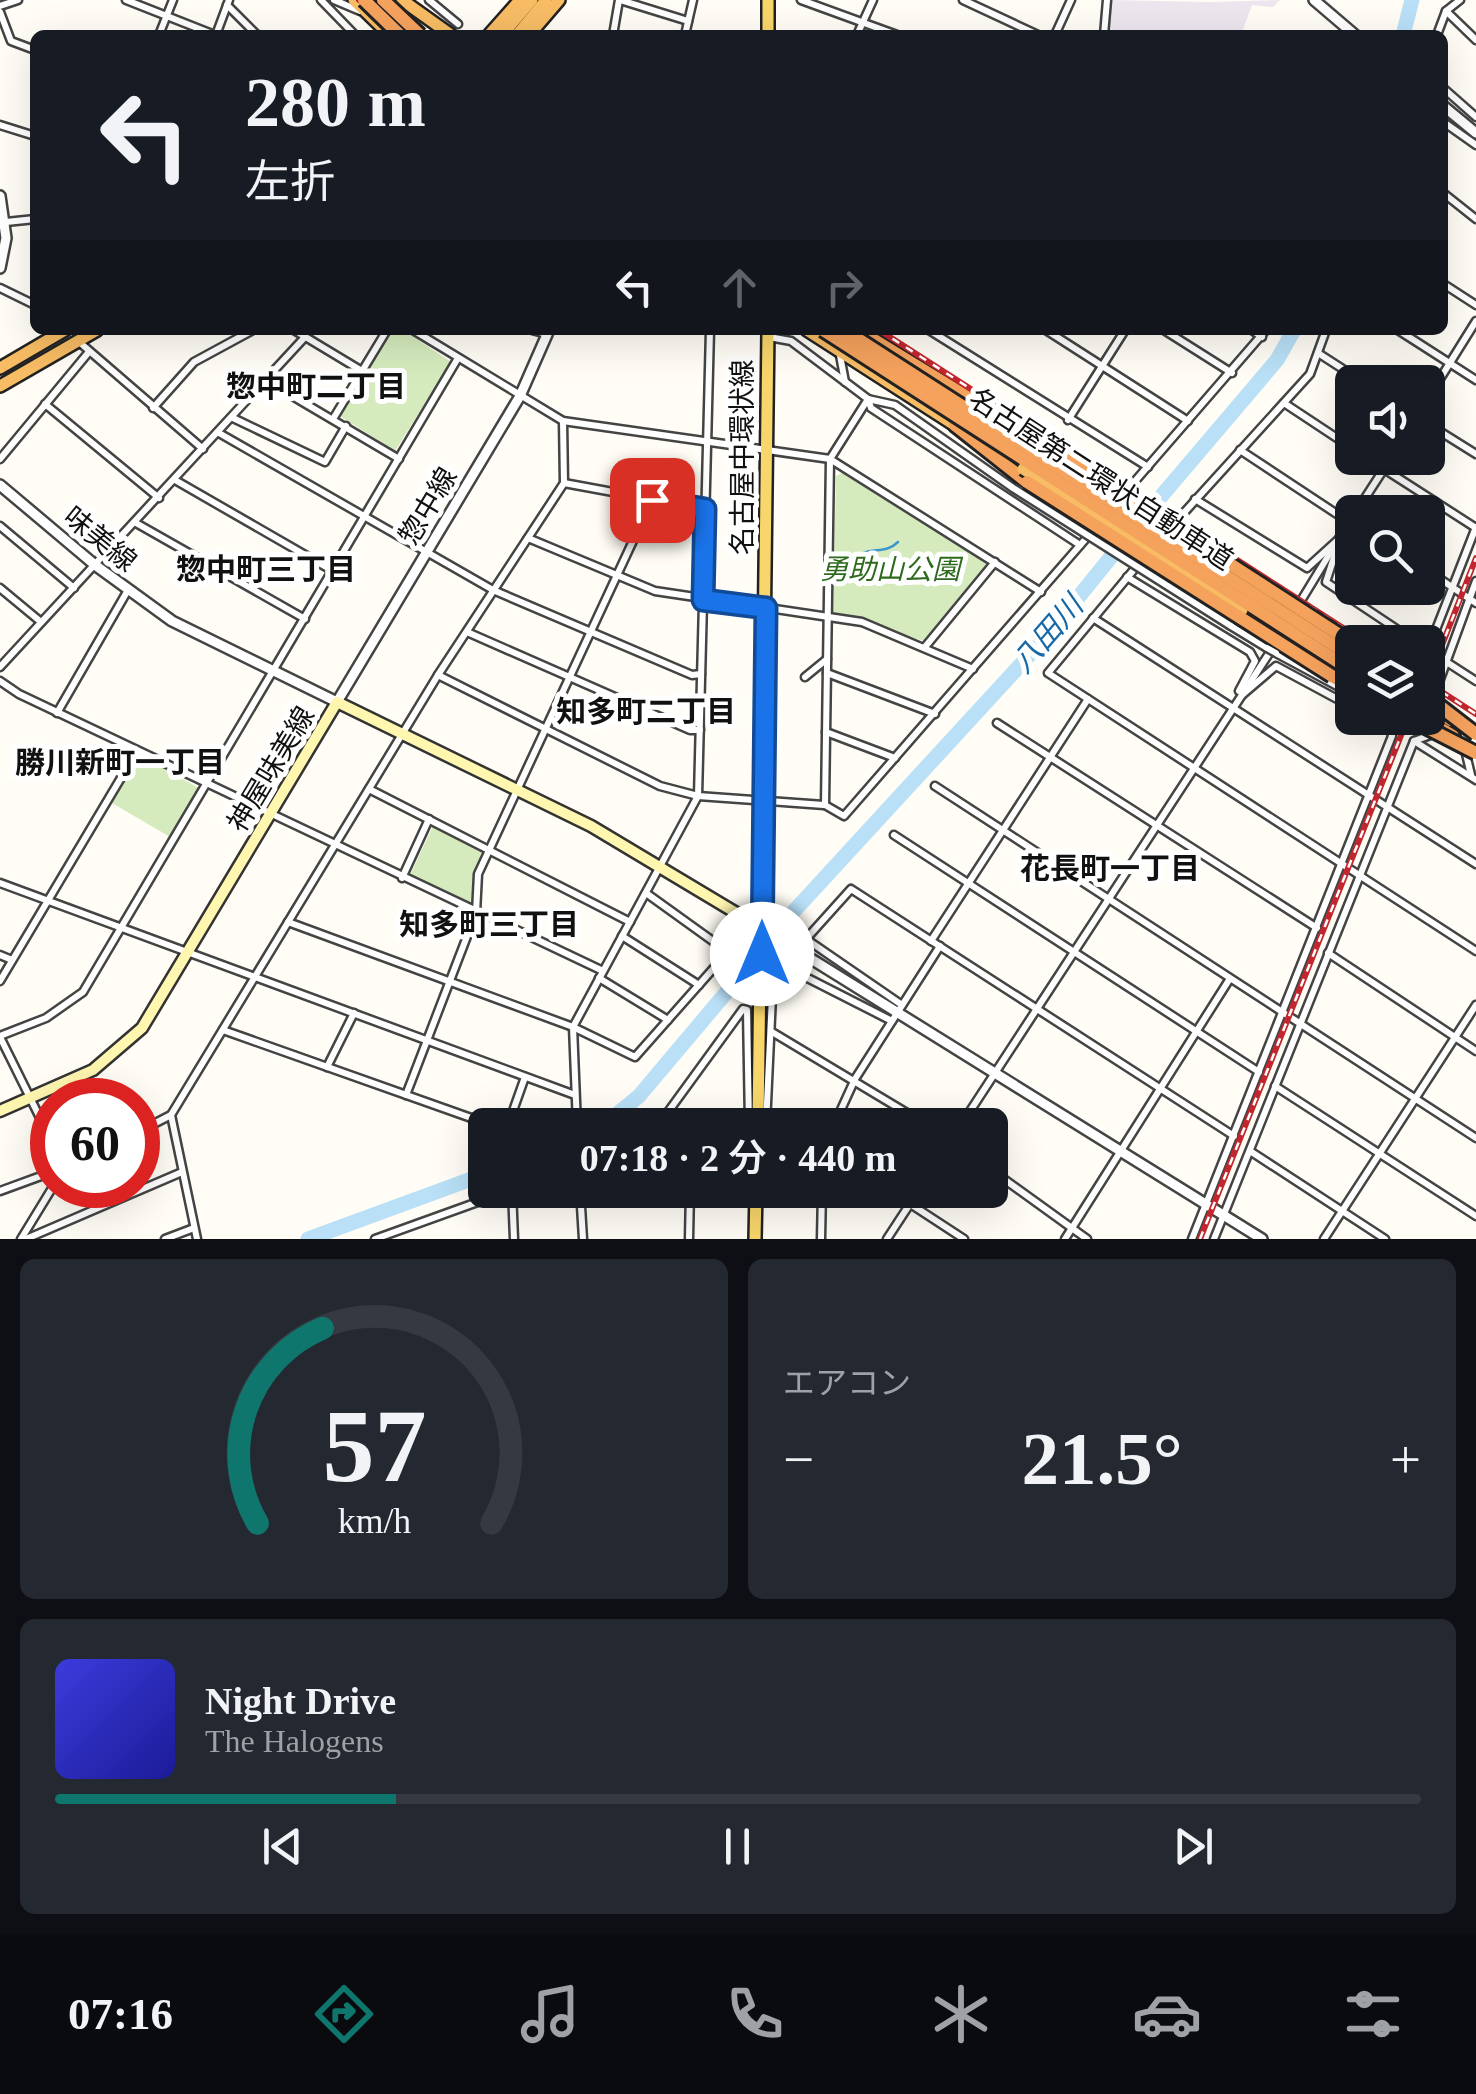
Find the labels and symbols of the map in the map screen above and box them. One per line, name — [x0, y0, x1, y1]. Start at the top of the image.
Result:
street label: 名古屋中環状線 — [727, 359, 758, 555]
district label: 惣中町二丁目 — [226, 370, 406, 403]
street label: 名古屋第二環状自動車道 — [963, 382, 1239, 576]
pin — [610, 458, 695, 543]
street label: 惣中線 — [393, 462, 463, 550]
street label: 味美線 — [58, 501, 142, 577]
district label: 惣中町三丁目 — [176, 553, 356, 586]
park label: 勇助山公園 — [820, 554, 964, 585]
water label: 八田川 — [1005, 587, 1091, 679]
district label: 知多町二丁目 — [556, 695, 736, 728]
street label: 神屋味美線 — [222, 701, 320, 837]
district label: 勝川新町一丁目 — [15, 746, 225, 779]
district label: 花長町一丁目 — [1020, 852, 1200, 885]
position arrow — [710, 902, 814, 1006]
district label: 知多町三丁目 — [399, 908, 579, 941]
speed limit sign: 60 — [30, 1078, 160, 1208]

